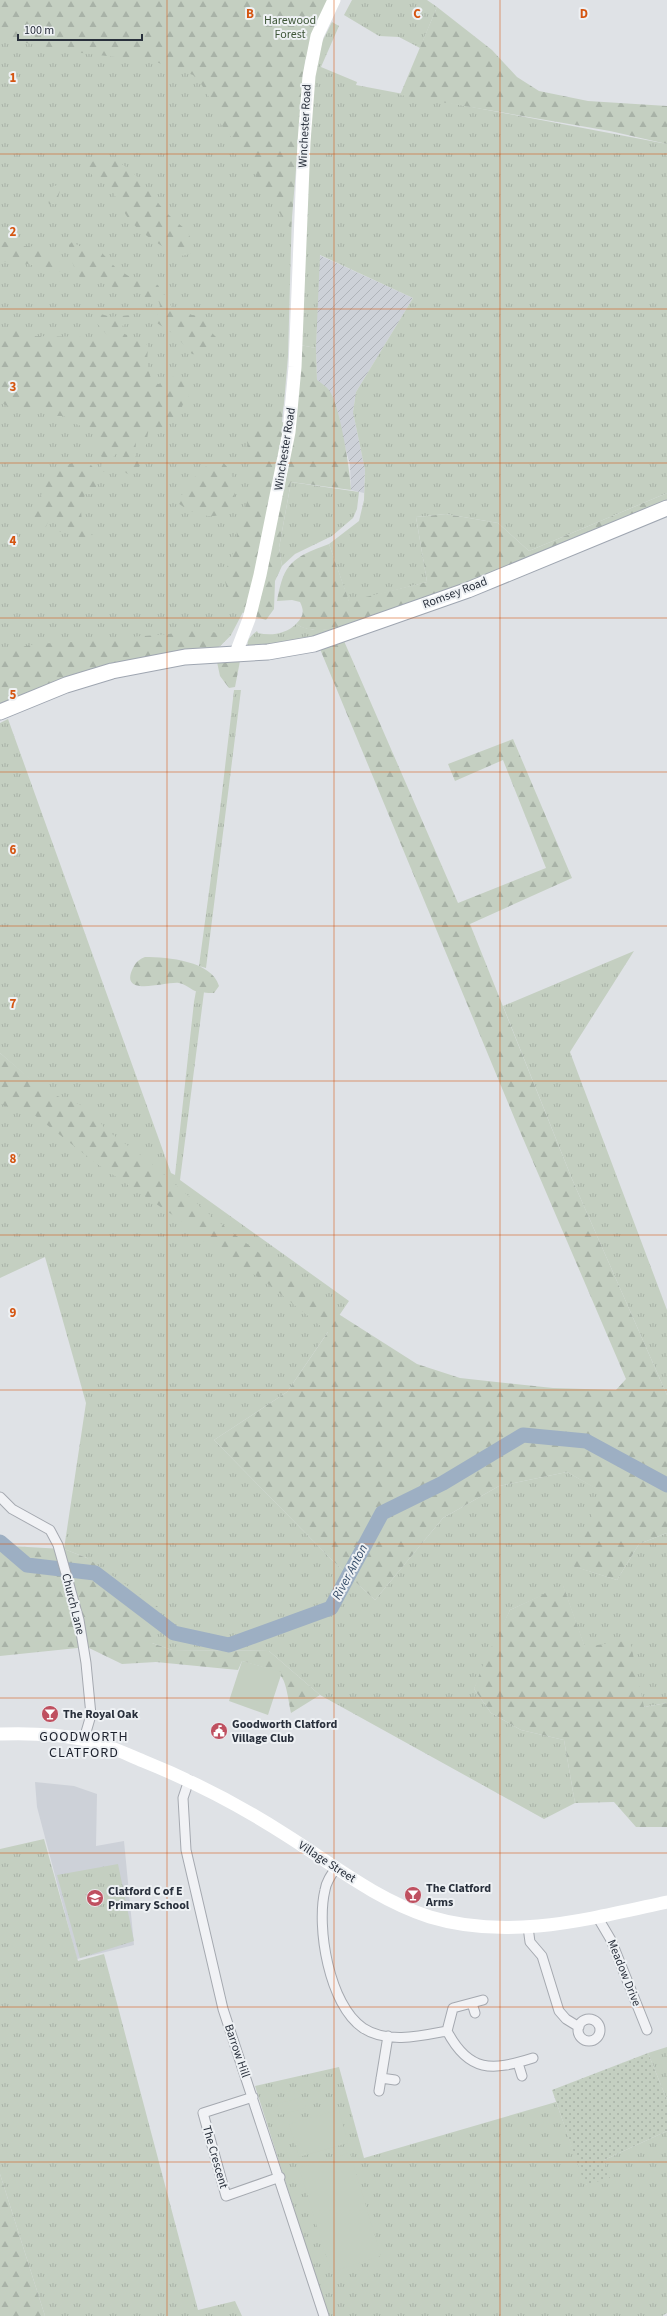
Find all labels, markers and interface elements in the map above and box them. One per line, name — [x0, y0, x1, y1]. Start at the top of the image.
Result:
text: B — [246, 5, 254, 23]
text: C — [413, 5, 421, 23]
text: D — [580, 5, 588, 23]
park label: Harewood Forest — [264, 12, 316, 43]
scale bar — [18, 16, 142, 42]
text: 100 m — [24, 22, 54, 39]
text: 1 — [10, 69, 17, 87]
street label: Winchester Road — [294, 84, 316, 168]
text: 2 — [10, 223, 17, 241]
text: 3 — [10, 378, 17, 396]
street label: Winchester Road — [270, 406, 300, 492]
text: 4 — [10, 532, 17, 550]
street label: Romsey Road — [420, 573, 490, 613]
text: 5 — [10, 686, 17, 704]
text: 6 — [10, 841, 17, 859]
text: 7 — [10, 995, 17, 1013]
text: 8 — [10, 1150, 17, 1168]
text: 9 — [10, 1304, 17, 1322]
water label: River Anton — [328, 1541, 372, 1603]
street label: Church Lane — [57, 1572, 89, 1637]
bar icon: The Royal Oak — [40, 1704, 60, 1724]
place label: The Royal Oak — [63, 1706, 139, 1723]
place label: Goodworth Clatford Village Club — [231, 1716, 338, 1747]
public building icon: Goodworth Clatford Village Club — [209, 1721, 229, 1741]
district label: GOODWORTH CLATFORD — [39, 1727, 129, 1763]
street label: Village Street — [295, 1837, 359, 1887]
place label: The Clatford Arms — [425, 1880, 491, 1911]
place label: Clatford C of E Primary School — [108, 1883, 190, 1914]
bar icon: The Clatford Arms — [403, 1885, 423, 1905]
school or university icon: Clatford C of E Primary School — [85, 1888, 105, 1908]
street label: Meadow Drive — [603, 1937, 645, 2009]
street label: Barrow Hill — [220, 2022, 254, 2080]
street label: The Crescent — [198, 2123, 232, 2191]

